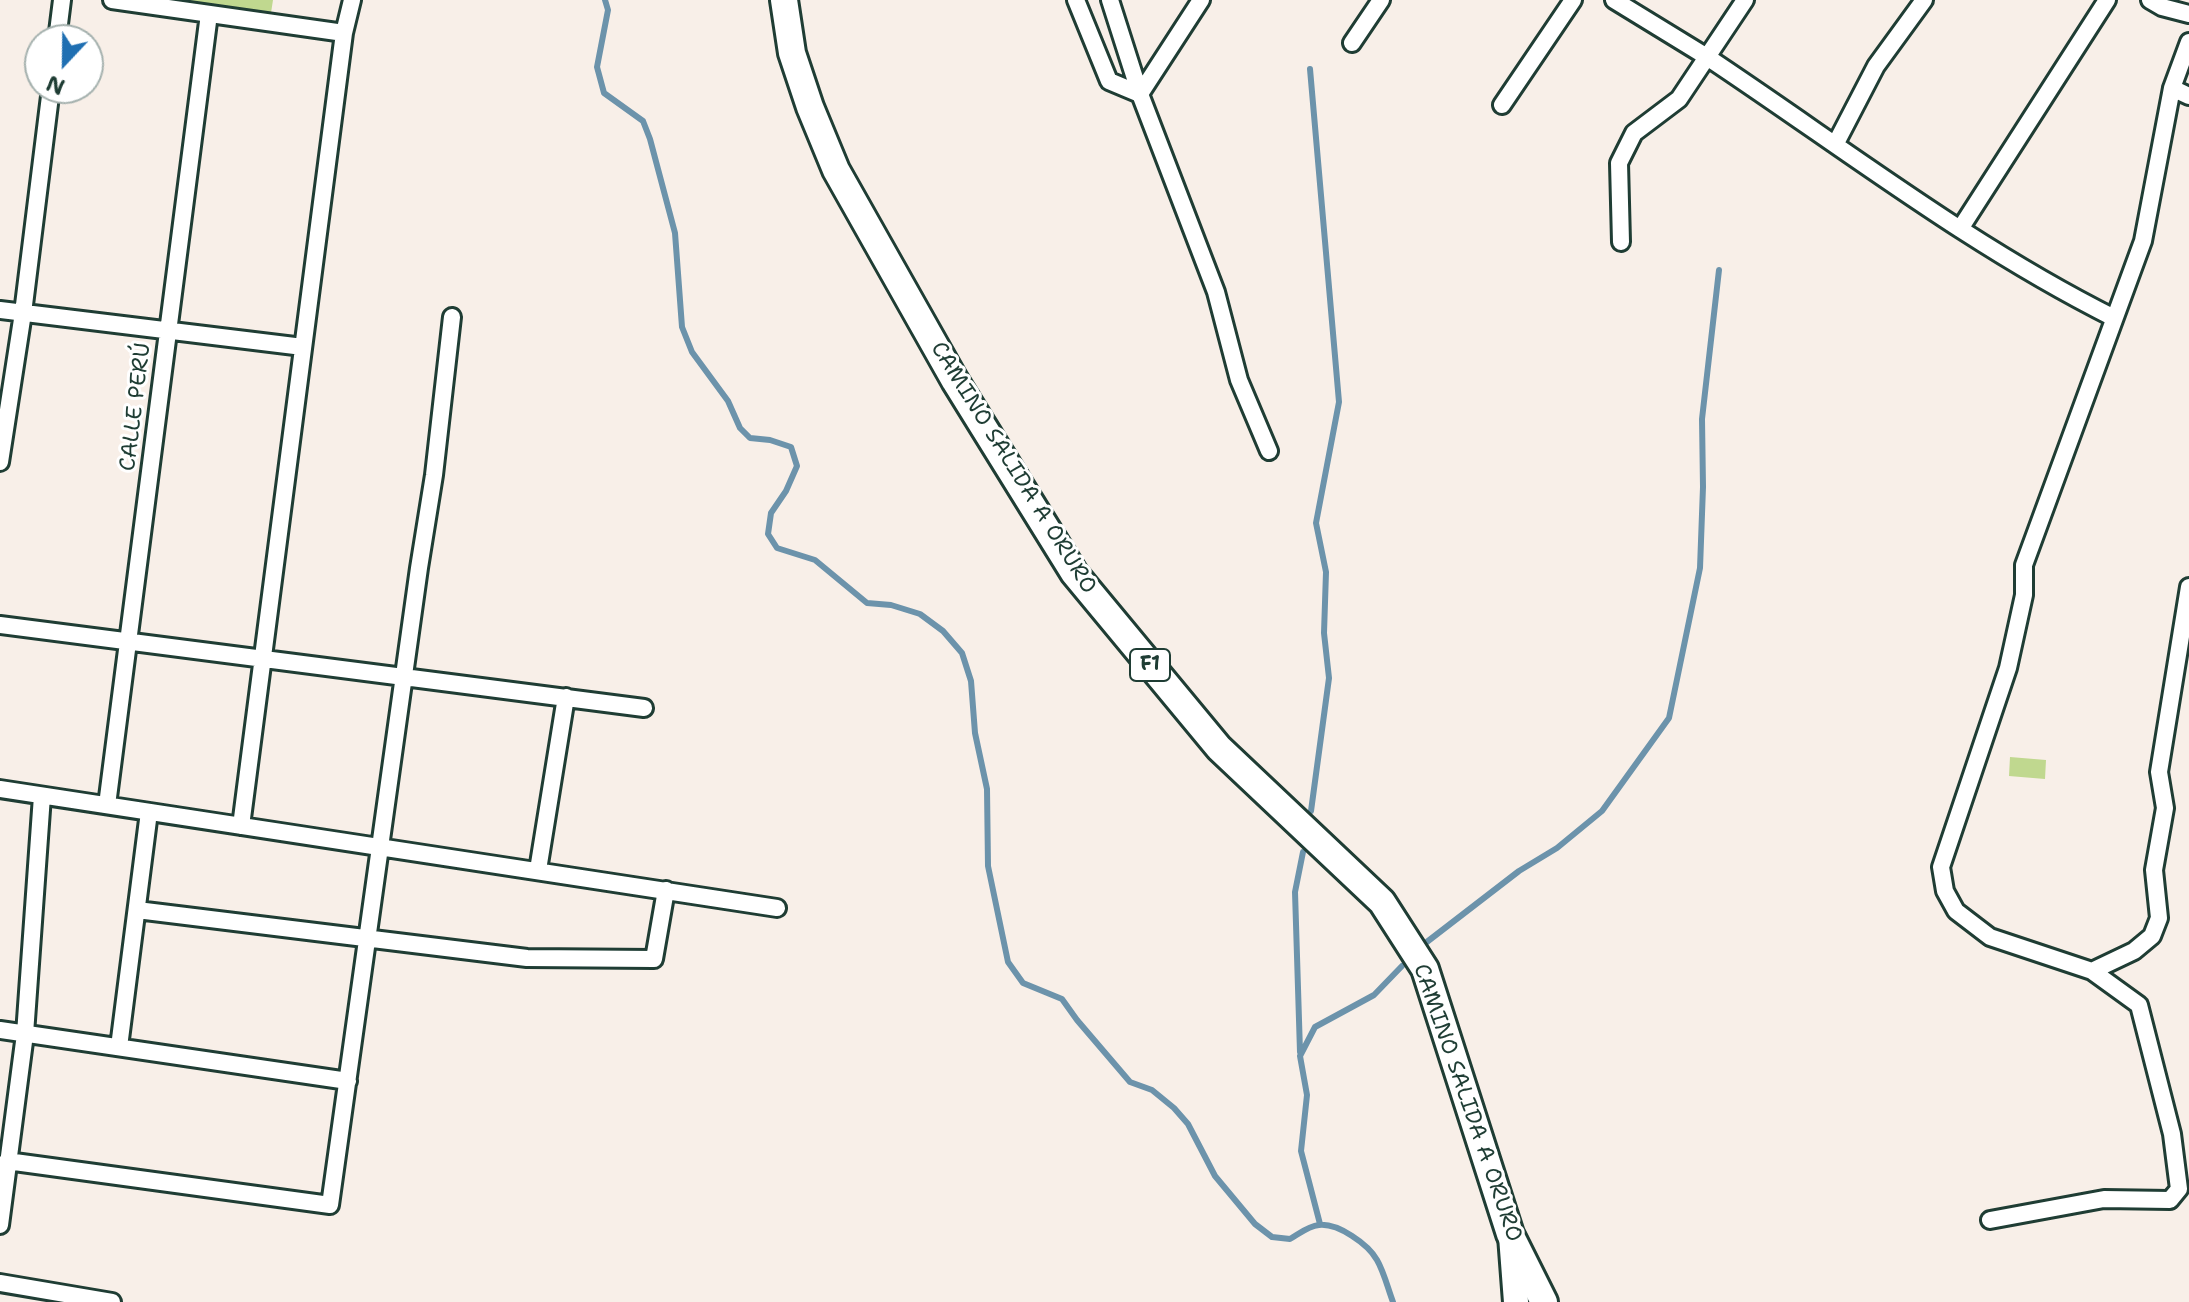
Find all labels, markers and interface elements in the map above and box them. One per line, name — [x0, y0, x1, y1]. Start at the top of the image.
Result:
north arrow — [24, 24, 104, 104]
text: N — [42, 68, 69, 102]
street label: CAMINO SALIDA A ORURO — [924, 337, 1102, 599]
street label: CALLE PERÚ — [115, 341, 157, 473]
road number: F1 — [1130, 649, 1170, 681]
street label: CAMINO SALIDA A ORURO — [1407, 961, 1527, 1245]

